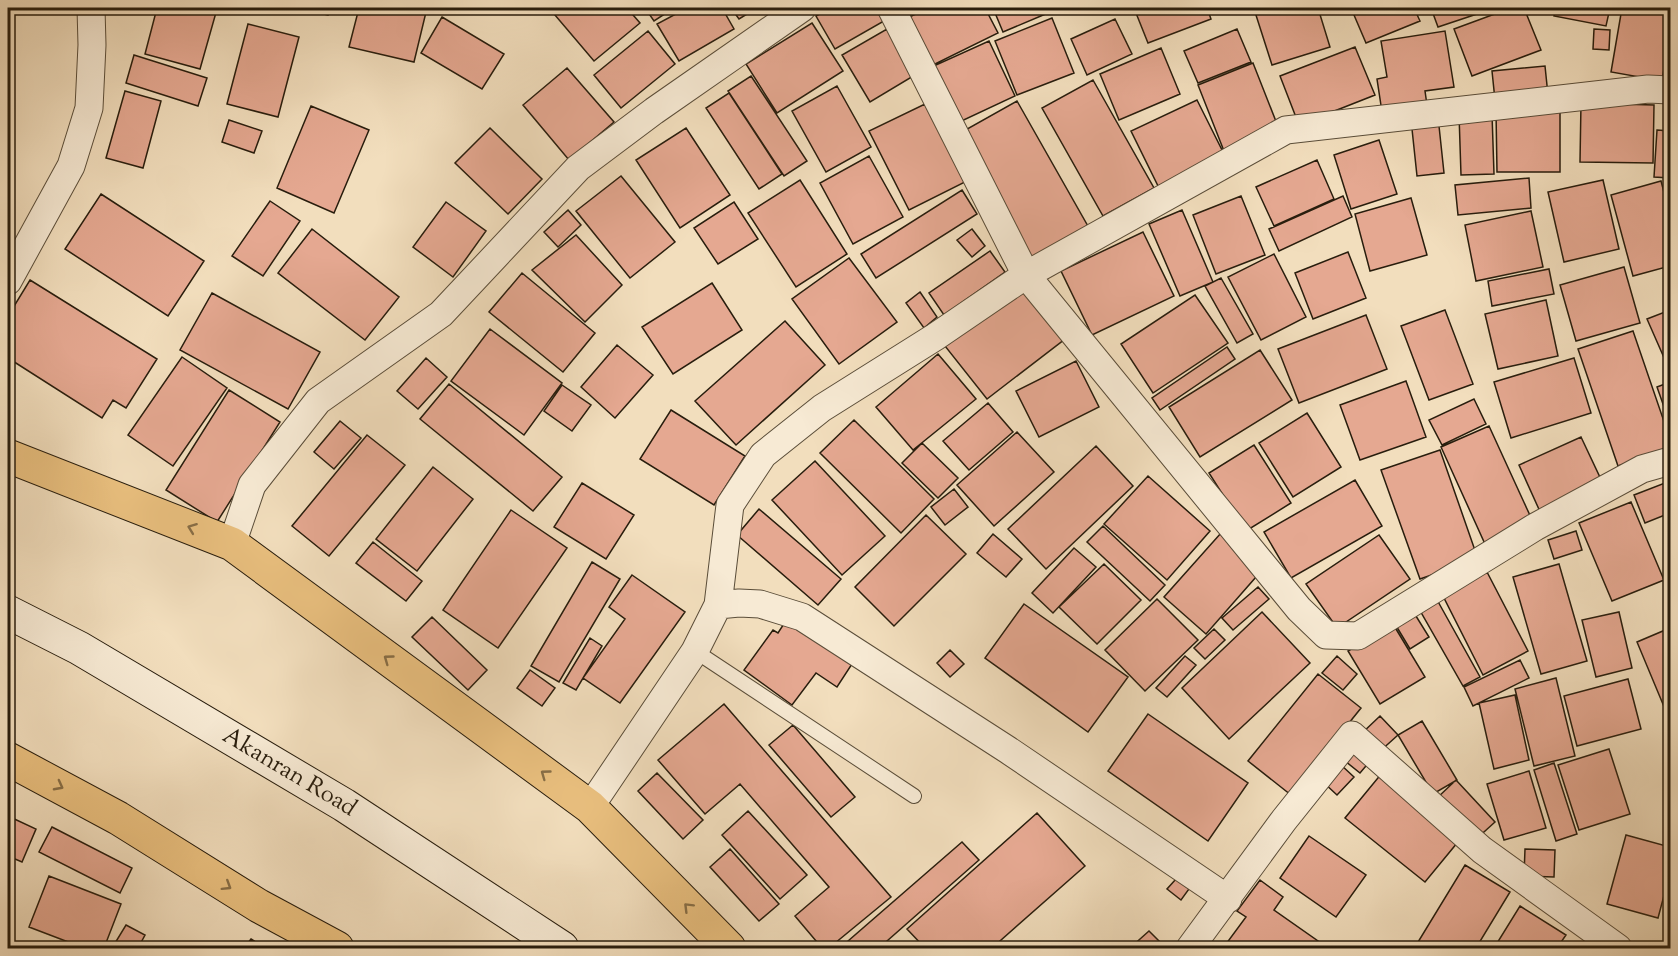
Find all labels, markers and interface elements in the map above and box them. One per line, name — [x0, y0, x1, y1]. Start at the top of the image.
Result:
one-way arrow — [187, 523, 198, 535]
one-way arrow — [384, 655, 395, 666]
street label: Akanran Road — [216, 719, 364, 826]
one-way arrow — [541, 771, 552, 782]
one-way arrow — [53, 779, 63, 790]
one-way arrow — [220, 879, 231, 890]
one-way arrow — [684, 903, 695, 913]

